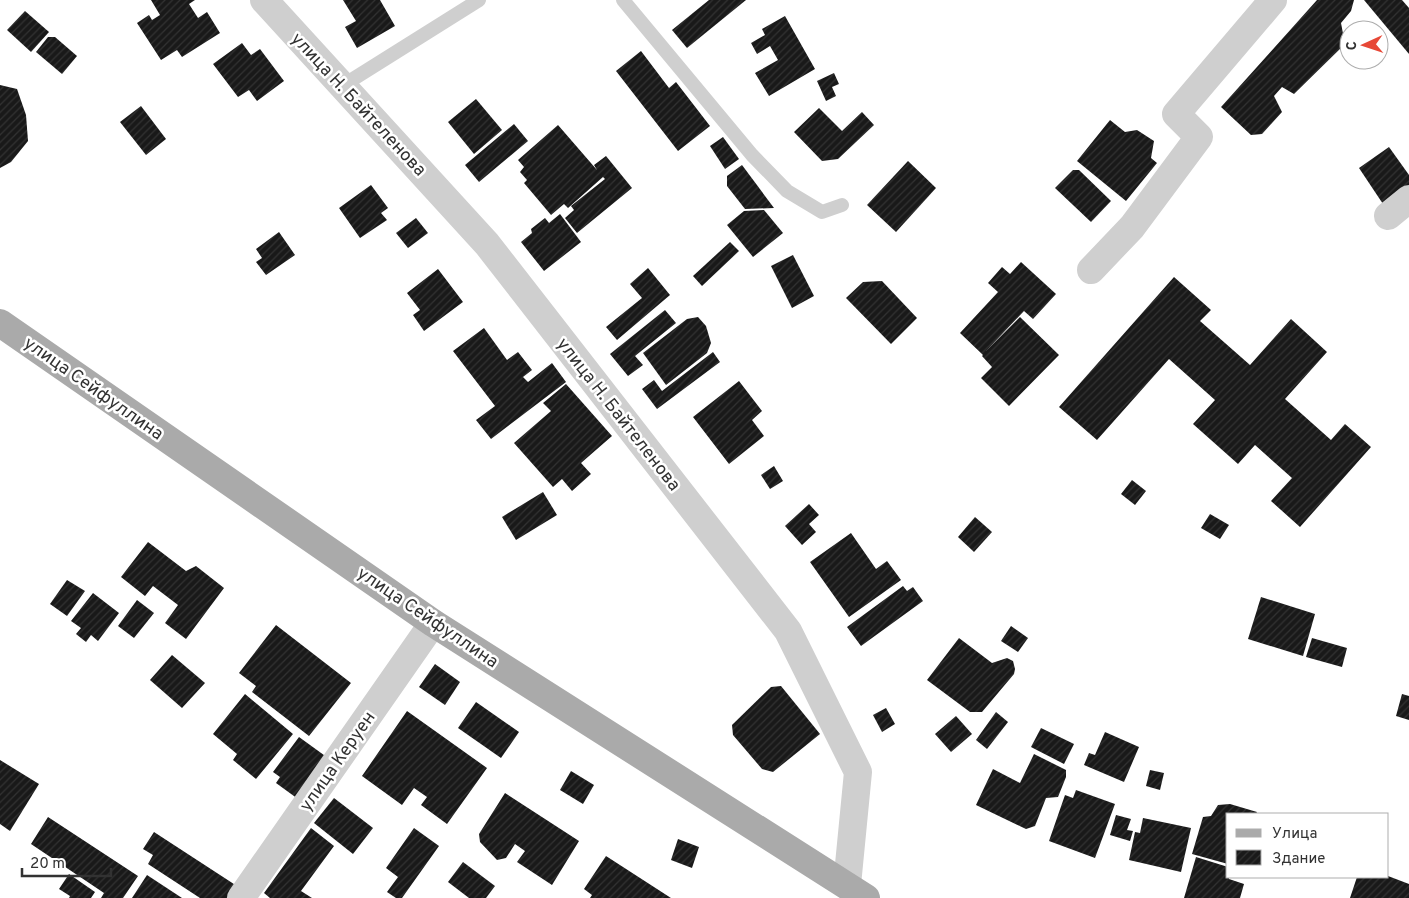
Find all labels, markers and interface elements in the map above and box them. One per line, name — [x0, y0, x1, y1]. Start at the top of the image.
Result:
north arrow — [1339, 20, 1389, 70]
street label: улица Н. Байтеленова — [285, 28, 431, 182]
text: С — [1344, 41, 1361, 51]
street label: улица Сейфуллина — [19, 332, 168, 446]
street label: улица Н. Байтеленова — [551, 334, 685, 496]
street label: улица Сейфуллина — [352, 562, 502, 674]
street label: улица Керуен — [295, 707, 381, 817]
legend — [1226, 813, 1389, 878]
text: Улица — [1272, 825, 1317, 844]
scale bar — [22, 846, 111, 878]
text: Здание — [1272, 850, 1325, 869]
text: 20 m — [30, 855, 65, 874]

